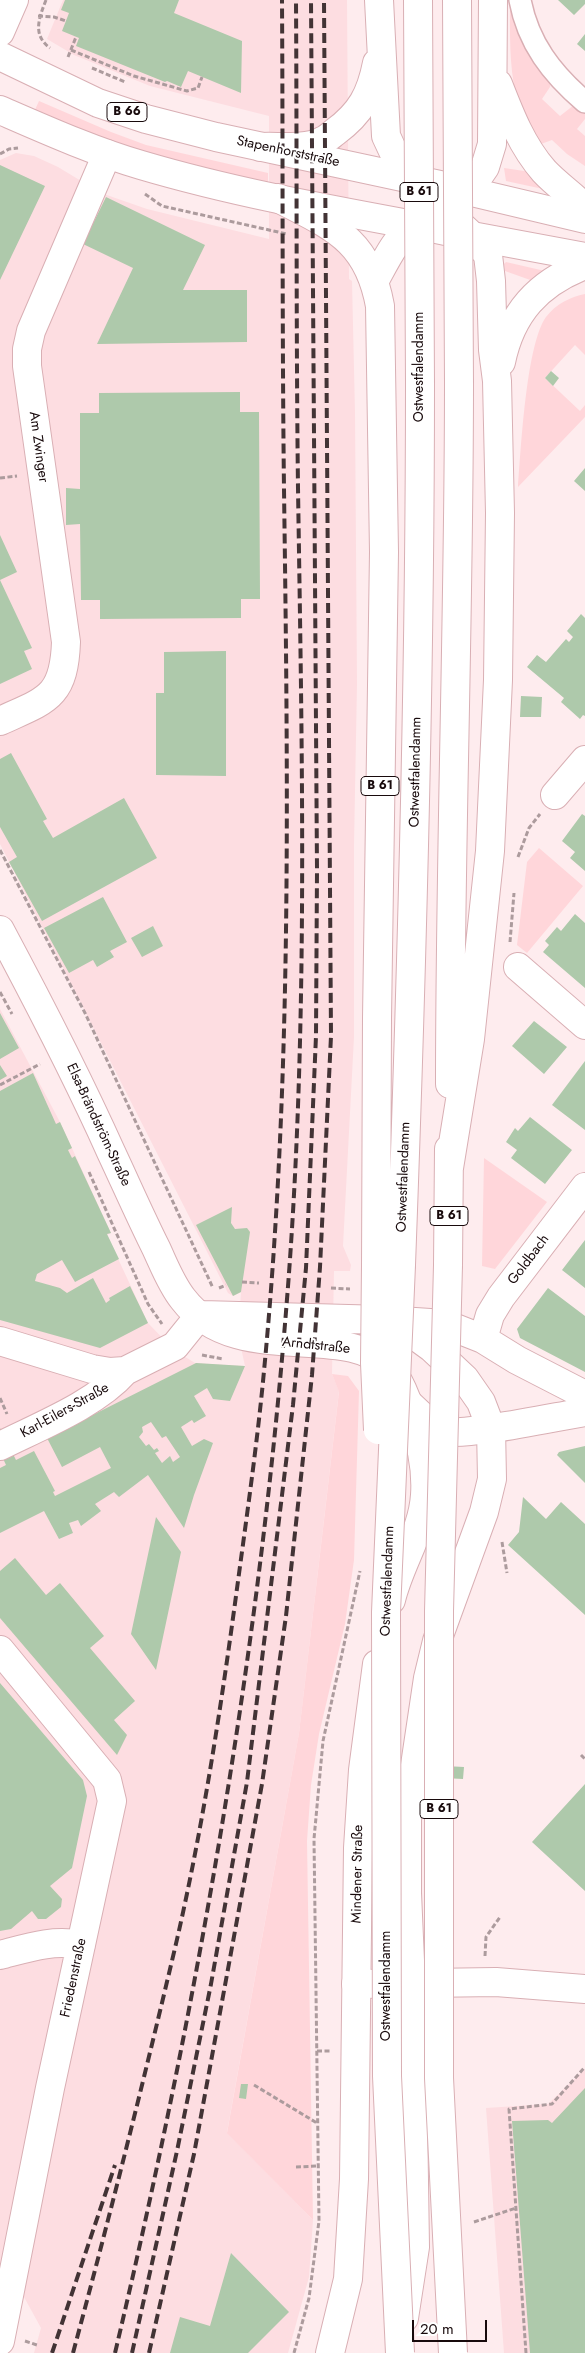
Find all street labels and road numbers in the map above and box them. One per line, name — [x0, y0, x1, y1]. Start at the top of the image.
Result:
road number: B 66 — [107, 102, 147, 121]
street label: Stapenhorststraße — [235, 133, 341, 171]
road number: B 61 — [400, 182, 438, 202]
street label: Ostwestfalendamm — [412, 312, 428, 422]
street label: Am Zwinger — [25, 410, 51, 484]
street label: Ostwestfalendamm — [407, 717, 425, 827]
road number: B 61 — [361, 776, 399, 796]
street label: Elsa-Brändström-Straße — [62, 1061, 134, 1189]
street label: Ostwestfalendamm — [394, 1121, 414, 1233]
road number: B 61 — [430, 1206, 468, 1226]
street label: Goldbach — [505, 1232, 553, 1288]
street label: Arndtstraße — [281, 1334, 351, 1358]
street label: Karl-Eilers-Straße — [18, 1380, 112, 1442]
street label: Ostwestfalendamm — [378, 1525, 398, 1637]
road number: B 61 — [420, 1800, 458, 1818]
street label: Mindener Straße — [349, 1824, 367, 1924]
street label: Ostwestfalendamm — [379, 1931, 395, 2041]
street label: Friedenstraße — [57, 1937, 91, 2019]

